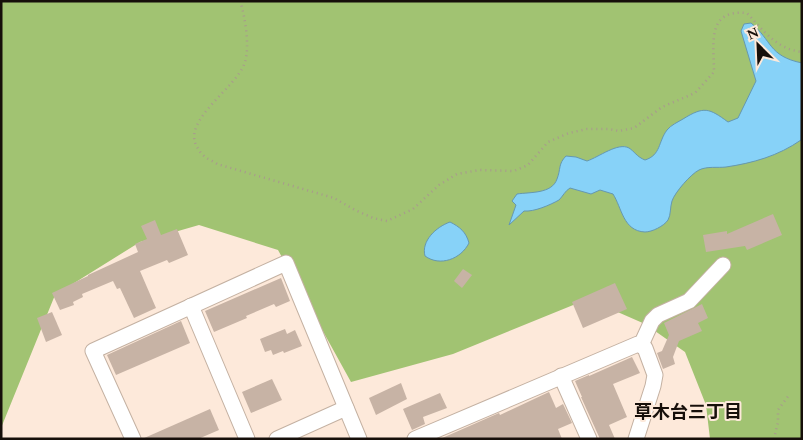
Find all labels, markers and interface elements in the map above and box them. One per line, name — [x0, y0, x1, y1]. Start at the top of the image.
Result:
north arrow — [733, 20, 783, 70]
text: N — [743, 22, 762, 45]
district label: 草木台三丁目 — [634, 399, 742, 426]

